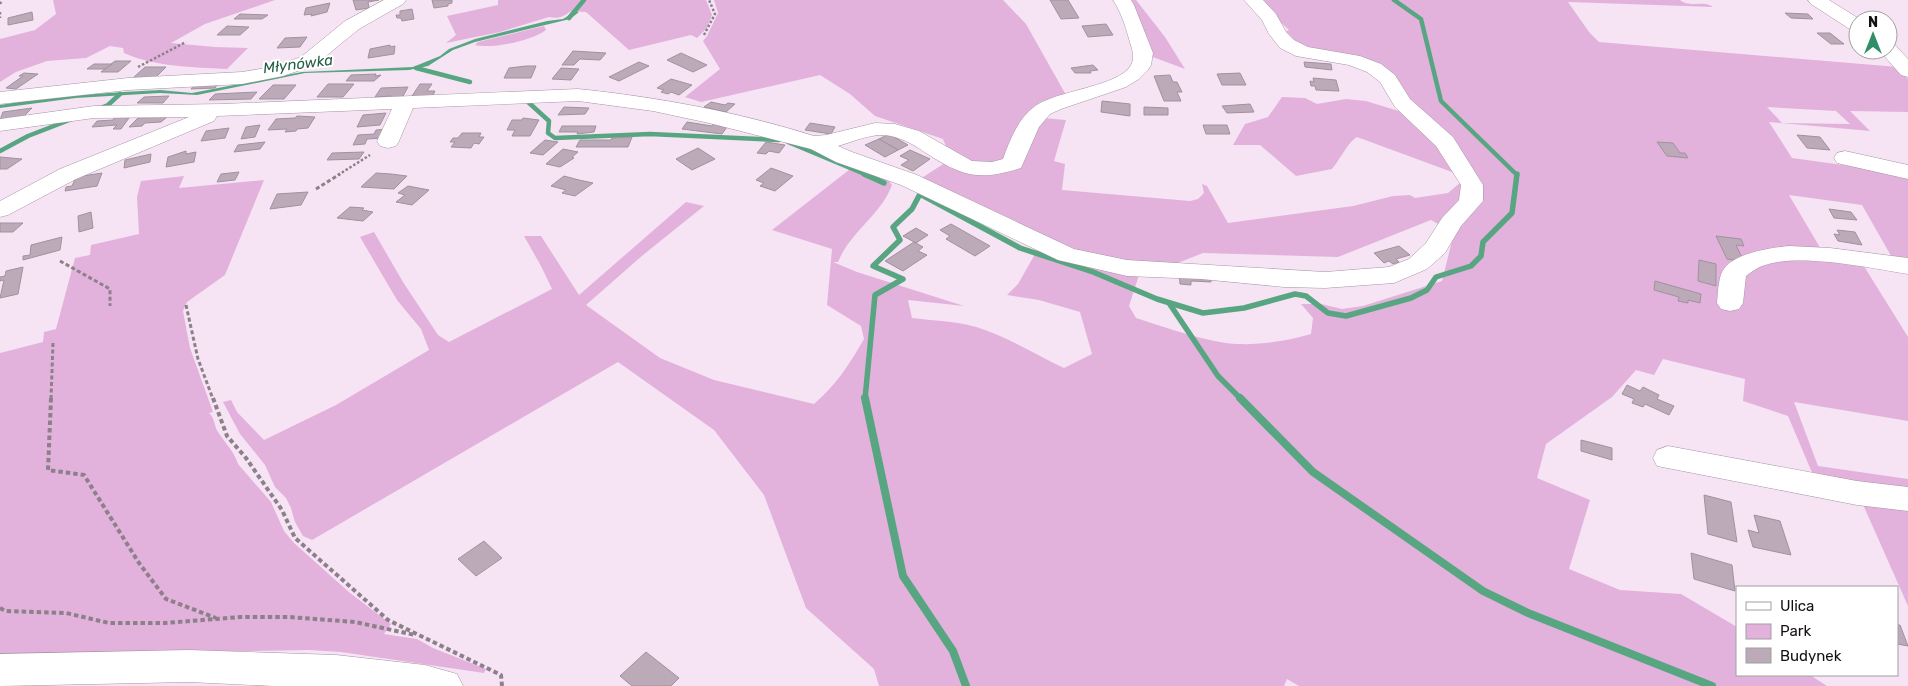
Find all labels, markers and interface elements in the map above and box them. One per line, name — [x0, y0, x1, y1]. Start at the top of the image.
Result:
north arrow — [1848, 10, 1898, 60]
text: N — [1868, 14, 1878, 31]
water label: Młynówka — [262, 51, 334, 77]
legend — [1736, 586, 1898, 676]
text: Ulica — [1780, 597, 1814, 615]
text: Park — [1780, 622, 1811, 640]
text: Budynek — [1780, 647, 1842, 665]

